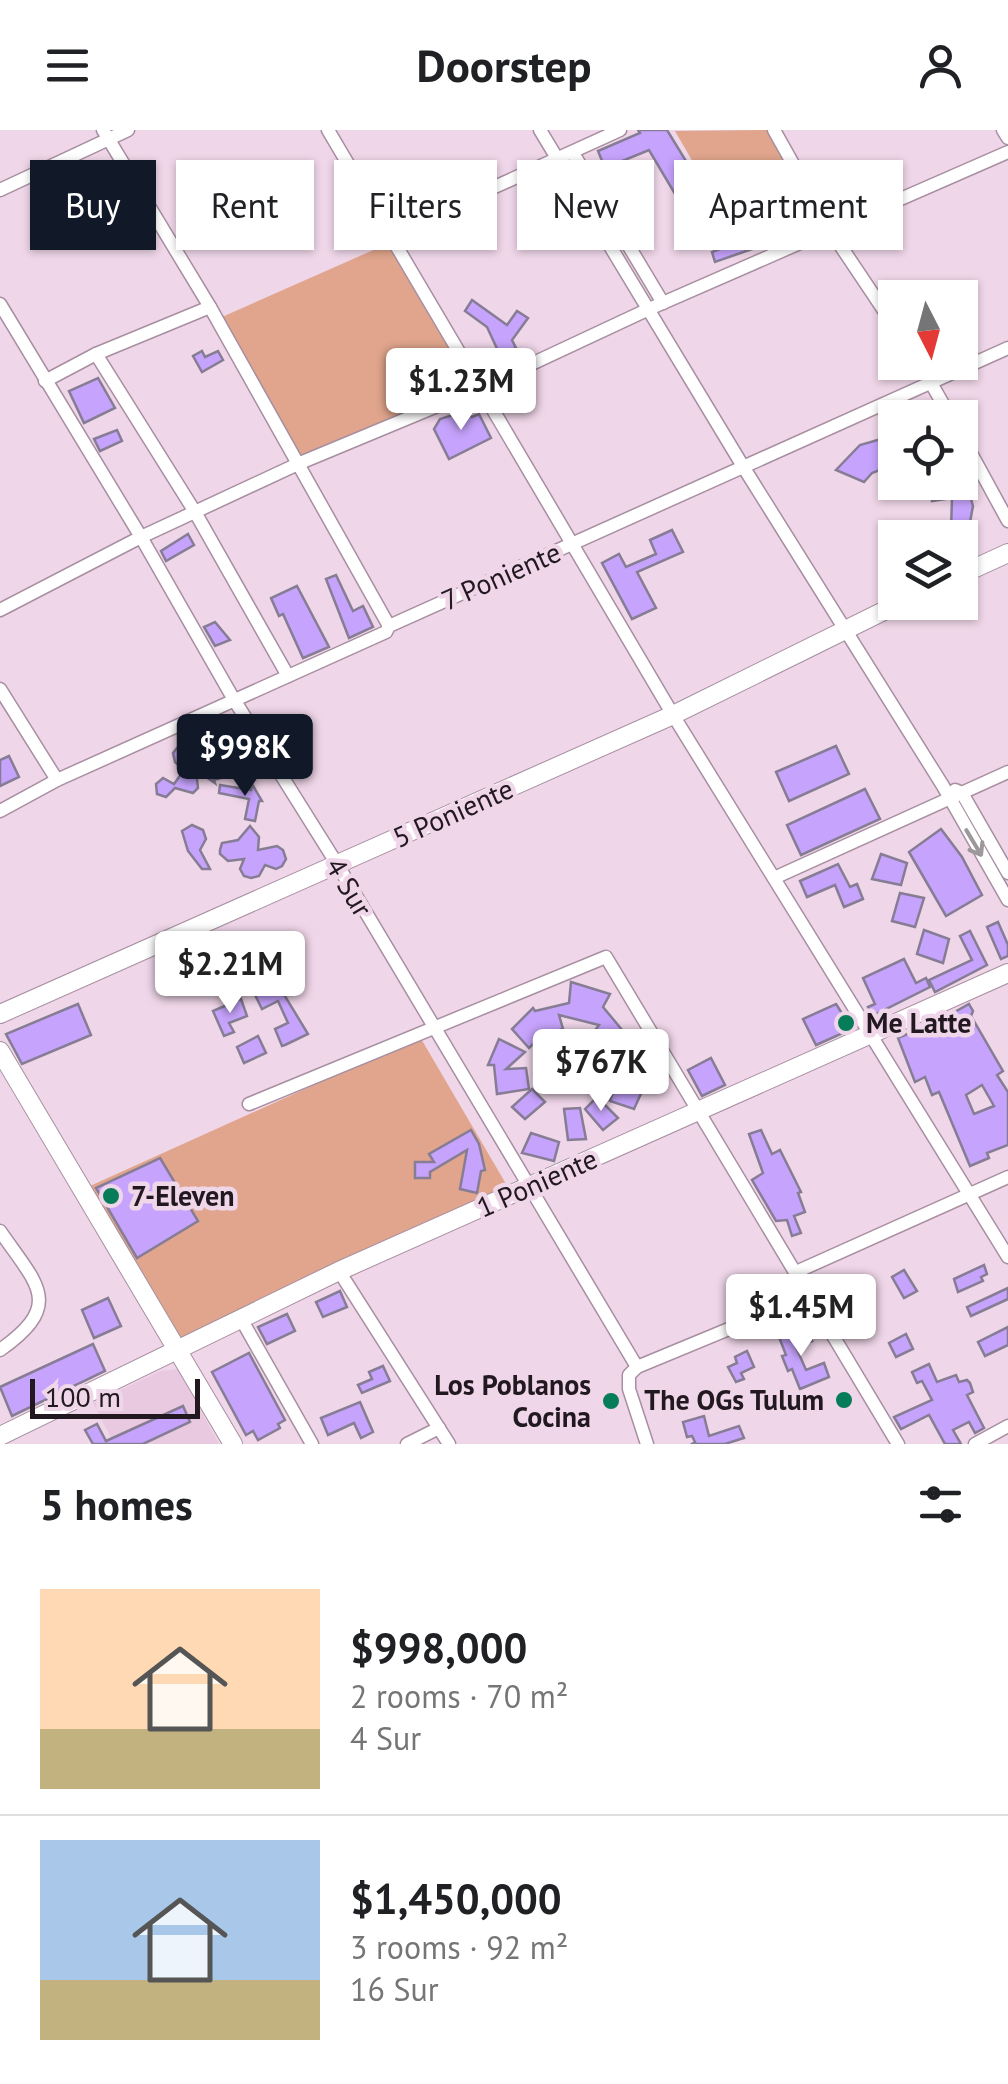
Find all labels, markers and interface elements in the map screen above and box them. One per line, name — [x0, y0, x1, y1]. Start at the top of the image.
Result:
text: Doorstep — [417, 36, 591, 94]
icon: menu — [40, 38, 95, 93]
icon: person — [913, 38, 968, 93]
chip: Buy — [30, 160, 156, 250]
chip: Rent — [176, 160, 314, 250]
chip: Filters — [334, 160, 497, 250]
chip: New — [517, 160, 654, 250]
chip: Apartment — [674, 160, 903, 250]
north arrow — [878, 280, 978, 380]
map controls — [878, 280, 978, 620]
pin: $1.23M — [380, 348, 542, 433]
text: $1.23M — [408, 359, 514, 401]
button: locate — [878, 400, 978, 500]
button: layers — [878, 520, 978, 620]
street label: 7 Poniente — [435, 533, 566, 618]
pin: $998K — [175, 714, 315, 799]
text: $998K — [199, 725, 291, 767]
street label: 5 Poniente — [387, 770, 519, 856]
one-way arrow — [964, 828, 984, 857]
street label: 4 Sur — [318, 851, 382, 923]
pin: $2.21M — [149, 931, 311, 1016]
text: $2.21M — [177, 942, 283, 984]
place label: Me Latte — [866, 1004, 971, 1041]
marker: Me Latte — [835, 1012, 857, 1034]
pin: $767K — [531, 1029, 671, 1114]
text: $767K — [555, 1040, 647, 1082]
street label: 1 Poniente — [471, 1140, 603, 1226]
place label: 7-Eleven — [131, 1177, 235, 1214]
marker: 7-Eleven — [100, 1185, 122, 1207]
pin: $1.45M — [720, 1274, 882, 1359]
text: $1.45M — [748, 1285, 854, 1327]
place label: Los Poblanos Cocina — [434, 1366, 591, 1435]
scale bar — [30, 1374, 200, 1418]
text: 100 m — [45, 1378, 121, 1415]
place label: The OGs Tulum — [644, 1381, 824, 1418]
marker: The OGs Tulum — [833, 1389, 855, 1411]
marker: Los Poblanos Cocina — [600, 1390, 622, 1412]
text: 5 homes — [40, 1477, 193, 1532]
icon: filters — [913, 1477, 968, 1532]
text: $998,000 — [350, 1620, 527, 1675]
icon: home — [120, 1629, 240, 1749]
text: 2 rooms · 70 m² — [350, 1675, 568, 1717]
text: 4 Sur — [350, 1717, 421, 1759]
text: $1,450,000 — [350, 1871, 562, 1926]
icon: home — [120, 1880, 240, 2000]
text: 3 rooms · 92 m² — [350, 1926, 568, 1968]
text: 16 Sur — [350, 1968, 439, 2010]

